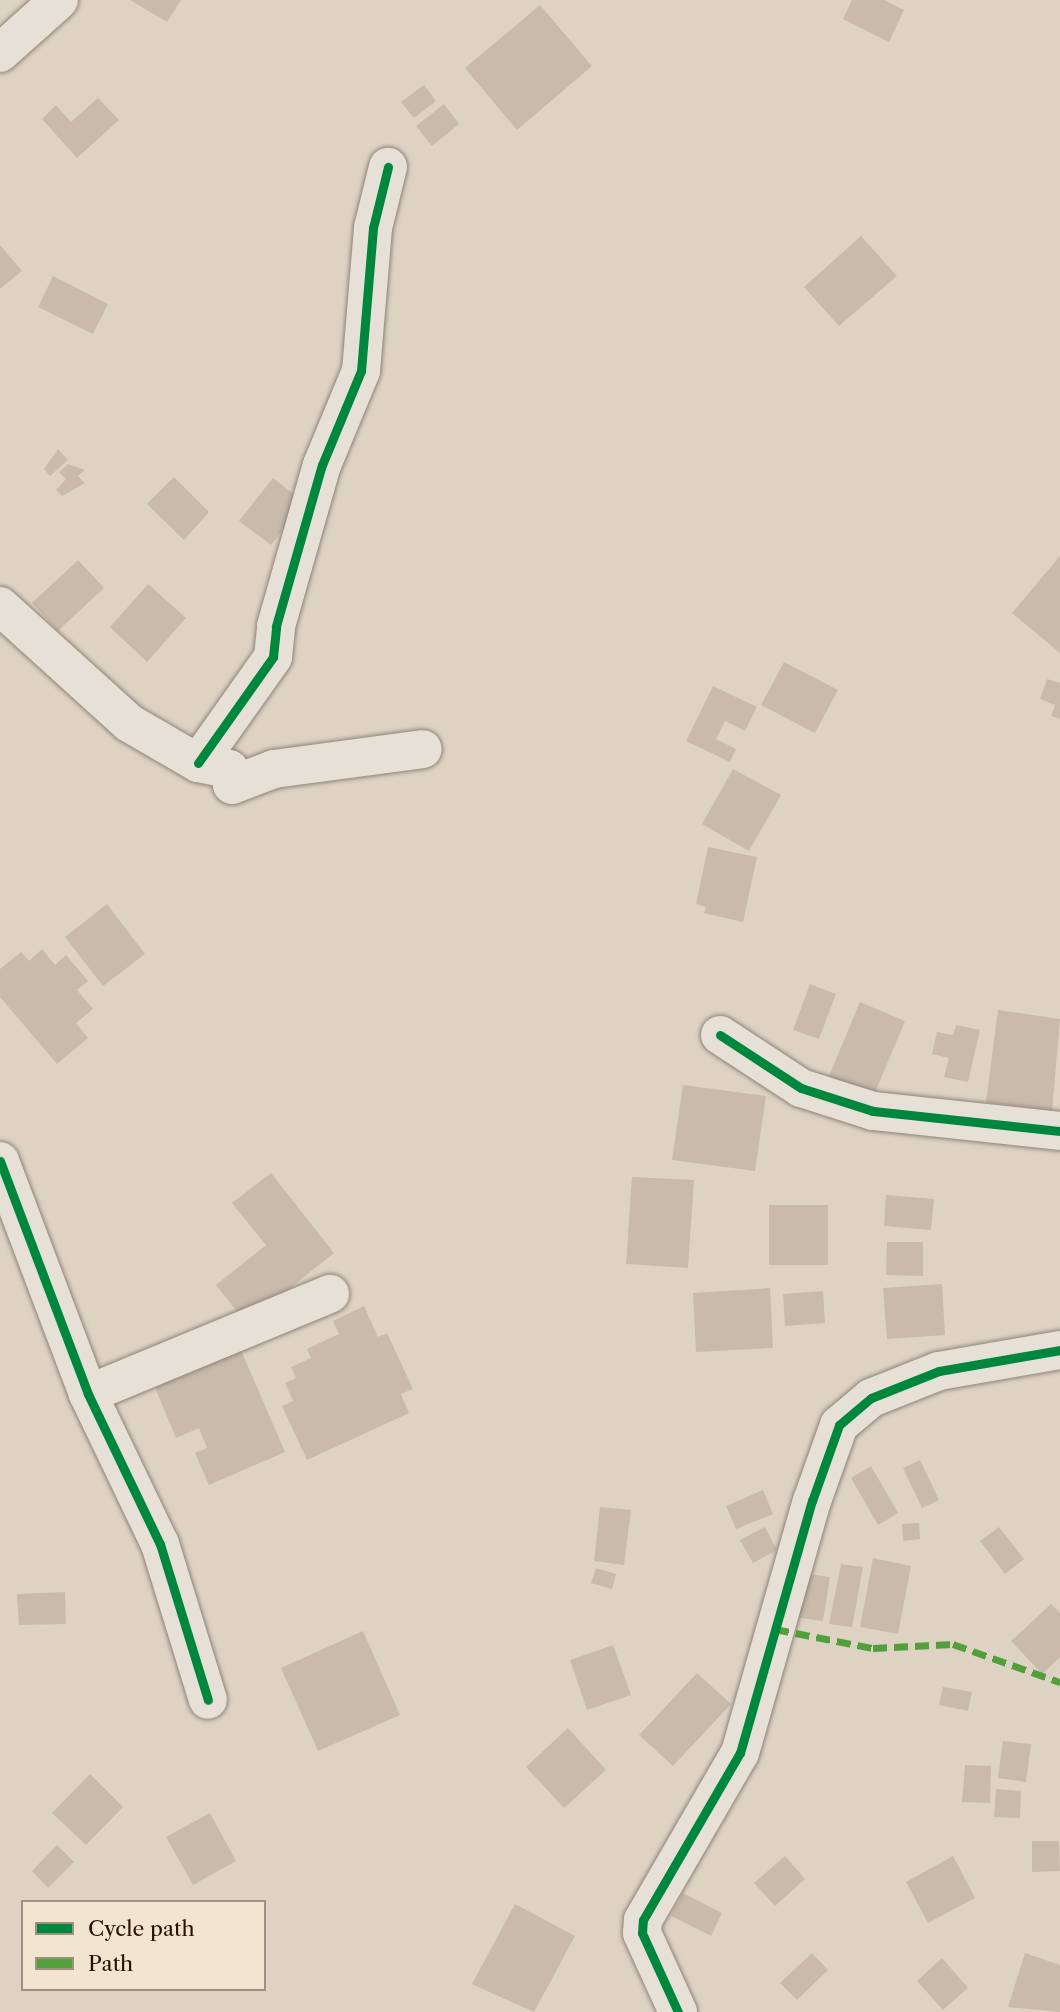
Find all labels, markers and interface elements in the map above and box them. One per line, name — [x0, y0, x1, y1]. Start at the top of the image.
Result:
legend — [21, 1900, 266, 1991]
text: Cycle path — [88, 1916, 195, 1941]
text: Path — [88, 1951, 133, 1976]

